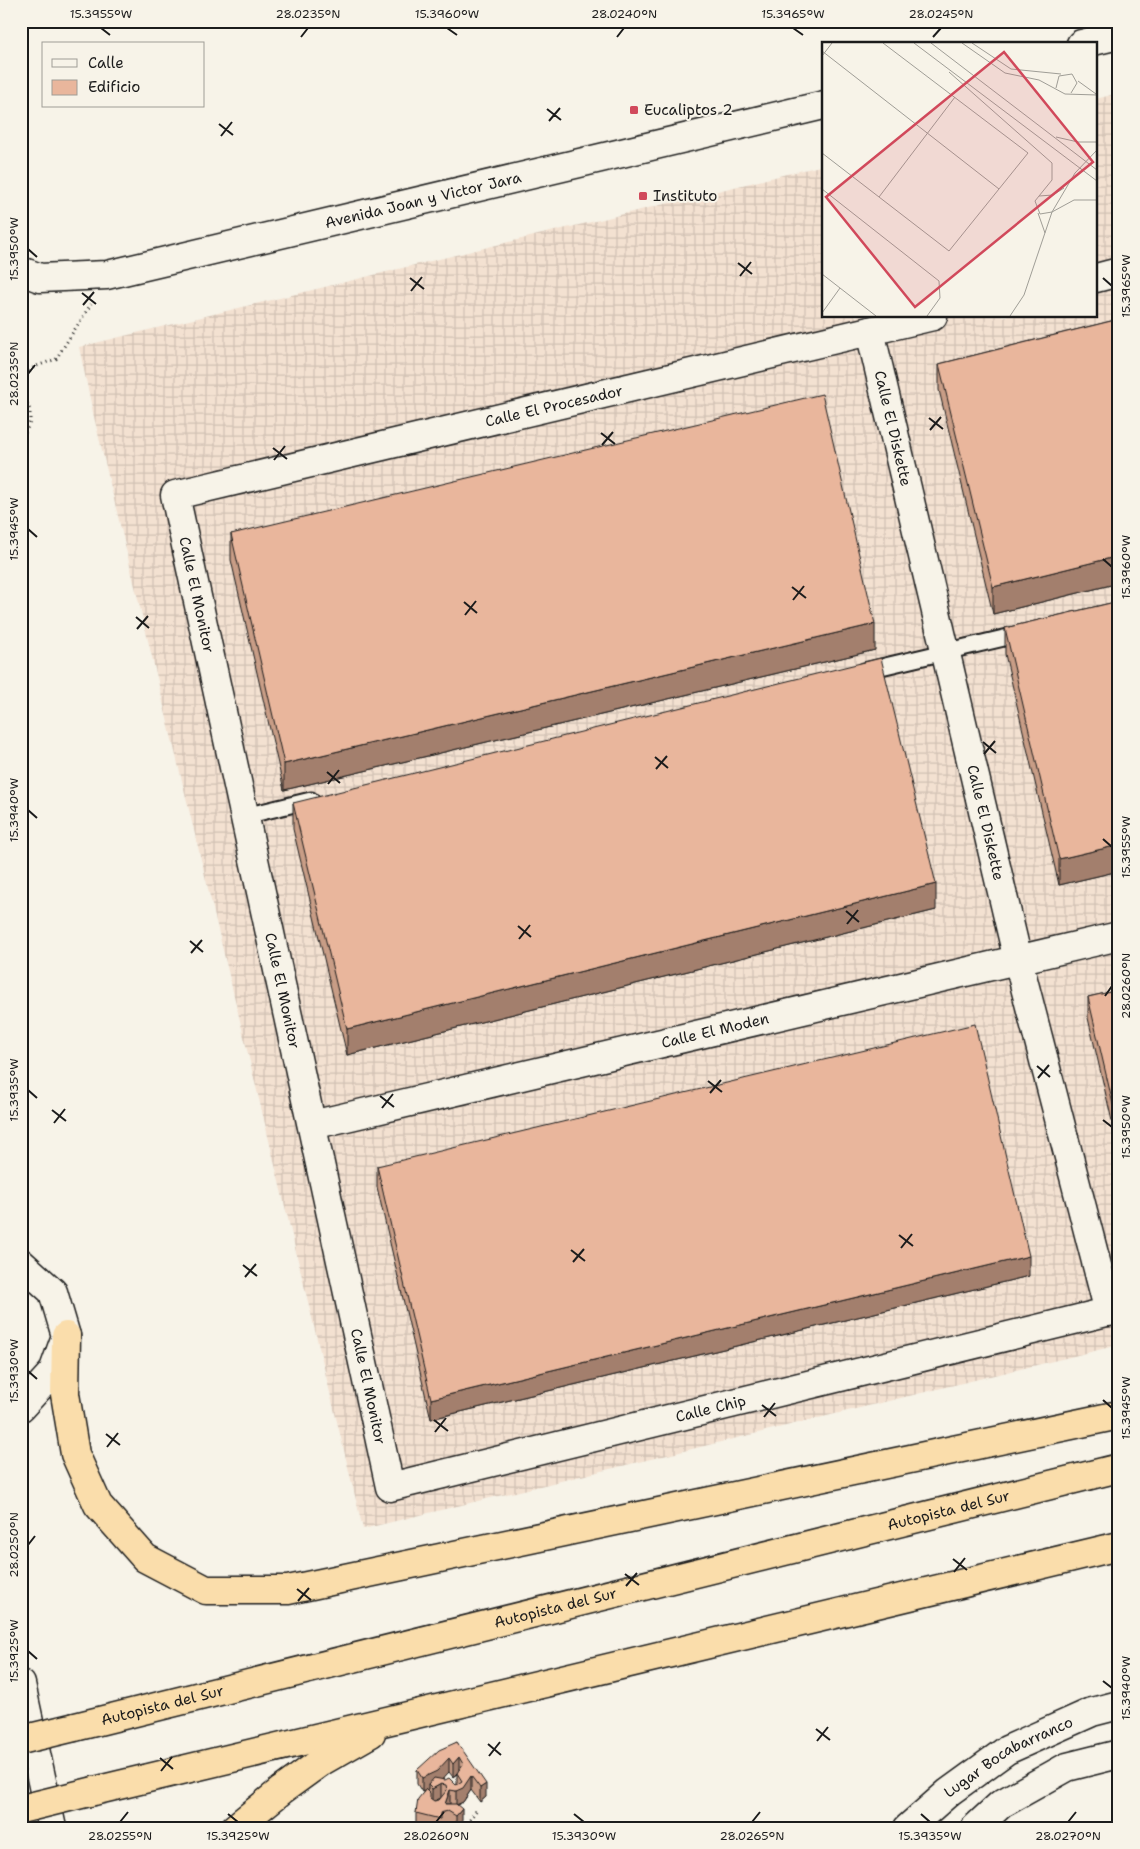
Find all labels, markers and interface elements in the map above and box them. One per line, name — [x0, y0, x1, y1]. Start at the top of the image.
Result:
text: 15.3955°W — [70, 6, 132, 22]
text: 28.0235°N — [276, 6, 341, 22]
text: 15.3960°W — [415, 6, 479, 22]
text: 28.0240°N — [591, 6, 657, 22]
text: 15.3965°W — [761, 6, 825, 22]
text: 28.0245°N — [909, 6, 973, 22]
legend — [42, 42, 205, 108]
inset map — [822, 42, 1098, 318]
text: Calle — [88, 53, 124, 73]
text: Edificio — [88, 77, 140, 97]
place label: Eucaliptos 2 — [644, 100, 733, 120]
marker: Eucaliptos 2 — [628, 104, 640, 116]
street label: Avenida Joan y Victor Jara — [323, 167, 524, 233]
place label: Instituto — [653, 186, 717, 206]
marker: Instituto — [637, 190, 649, 202]
text: 15.3950°W — [6, 217, 22, 281]
text: 15.3965°W — [1118, 254, 1134, 318]
text: 28.0235°N — [6, 342, 22, 407]
street label: Calle El Diskette — [870, 369, 916, 488]
street label: Calle El Procesador — [483, 380, 625, 432]
text: 15.3945°W — [6, 497, 22, 561]
street label: Calle El Monitor — [174, 535, 219, 655]
text: 15.3960°W — [1118, 535, 1134, 599]
street label: Calle El Diskette — [962, 763, 1009, 882]
text: 15.3940°W — [6, 778, 22, 842]
text: 15.3955°W — [1118, 816, 1134, 878]
street label: Calle El Monitor — [260, 931, 305, 1051]
text: 28.0260°N — [1118, 953, 1134, 1019]
street label: Calle El Moden — [659, 1008, 771, 1053]
text: 15.3935°W — [6, 1058, 22, 1122]
text: 15.3950°W — [1118, 1095, 1134, 1159]
street label: Calle El Monitor — [346, 1327, 391, 1446]
text: 15.3930°W — [6, 1339, 22, 1403]
text: 15.3945°W — [1118, 1376, 1134, 1440]
street label: Calle Chip — [674, 1390, 748, 1427]
street label: Autopista del Sur — [885, 1485, 1012, 1535]
text: 28.0250°N — [6, 1512, 22, 1578]
street label: Autopista del Sur — [492, 1583, 619, 1633]
text: 15.3925°W — [6, 1619, 22, 1683]
text: 15.3940°W — [1118, 1656, 1134, 1720]
street label: Autopista del Sur — [99, 1680, 226, 1730]
street label: Lugar Bocabarranco — [939, 1712, 1076, 1802]
text: 28.0255°N — [88, 1828, 152, 1844]
text: 15.3925°W — [206, 1828, 270, 1844]
text: 28.0260°N — [403, 1828, 469, 1844]
text: 15.3930°W — [552, 1828, 616, 1844]
text: 28.0265°N — [720, 1828, 784, 1844]
text: 15.3935°W — [898, 1828, 962, 1844]
text: 28.0270°N — [1035, 1828, 1101, 1844]

